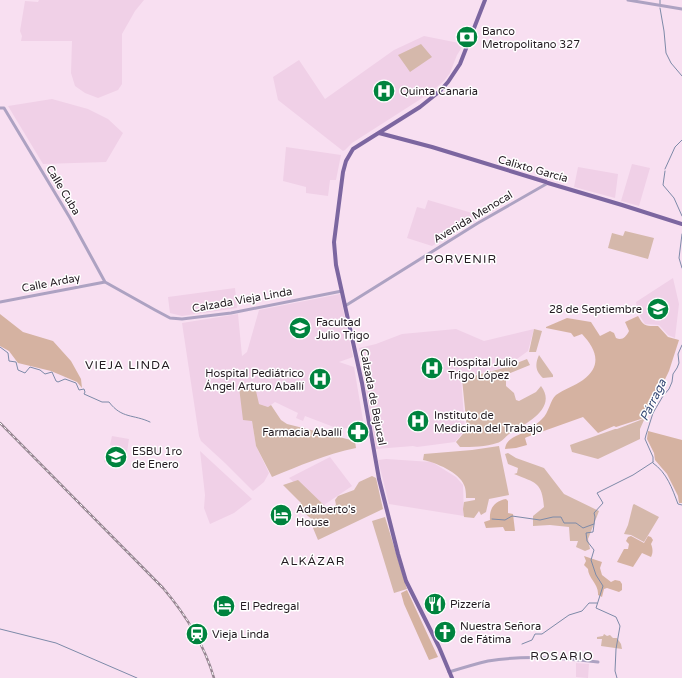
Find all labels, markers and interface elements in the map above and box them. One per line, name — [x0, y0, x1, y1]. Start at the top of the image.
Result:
bank icon: Banco Metropolitano 327 — [454, 24, 480, 50]
place label: Banco Metropolitano 327 — [482, 25, 580, 51]
hospital icon: Quinta Canaria — [371, 78, 397, 104]
place label: Quinta Canaria — [400, 85, 478, 98]
street label: Calixto García — [496, 153, 570, 185]
street label: Calle Cuba — [43, 163, 83, 217]
street label: Avenida Menocal — [431, 188, 515, 246]
district label: PORVENIR — [425, 252, 497, 266]
street label: Calle Arday — [21, 271, 82, 295]
street label: Calzada Vieja Linda — [191, 285, 293, 315]
school or university icon: 28 de Septiembre — [645, 296, 671, 322]
place label: 28 de Septiembre — [549, 303, 642, 316]
school or university icon: Facultad Julio Trigo — [287, 315, 313, 341]
place label: Facultad Julio Trigo — [316, 316, 370, 342]
street label: Calzada de Bejucal — [357, 348, 389, 446]
hospital icon: Hospital Julio Trigo López — [419, 355, 445, 381]
place label: Hospital Julio Trigo López — [448, 356, 518, 382]
district label: VIEJA LINDA — [85, 358, 171, 372]
hospital icon: Hospital Pediátrico Ángel Arturo Aballí — [307, 366, 333, 392]
place label: Hospital Pediátrico Ángel Arturo Aballí — [204, 367, 304, 393]
water label: Párraga — [637, 377, 669, 423]
hospital icon: Instituto de Medicina del Trabajo — [405, 408, 431, 434]
place label: Instituto de Medicina del Trabajo — [434, 409, 543, 435]
pharmacy icon: Farmacia Aballí — [345, 419, 371, 445]
place label: Farmacia Aballí — [262, 426, 342, 439]
school or university icon: ESBU 1ro de Enero — [103, 444, 129, 470]
place label: ESBU 1ro de Enero — [132, 445, 183, 471]
hotel icon: Adalberto's House — [268, 502, 294, 528]
place label: Adalberto's House — [296, 503, 356, 529]
district label: ALKÁZAR — [281, 554, 345, 568]
restaurant icon: Pizzería — [422, 591, 448, 617]
hotel icon: El Pedregal — [211, 593, 237, 619]
place label: Pizzería — [450, 598, 490, 611]
place label: El Pedregal — [240, 600, 299, 613]
church icon: Nuestra Señora de Fátima — [432, 619, 458, 645]
place label: Nuestra Señora de Fátima — [460, 620, 541, 646]
station icon: Vieja Linda — [184, 621, 210, 647]
place label: Vieja Linda — [212, 628, 269, 641]
district label: ROSARIO — [530, 649, 594, 663]

